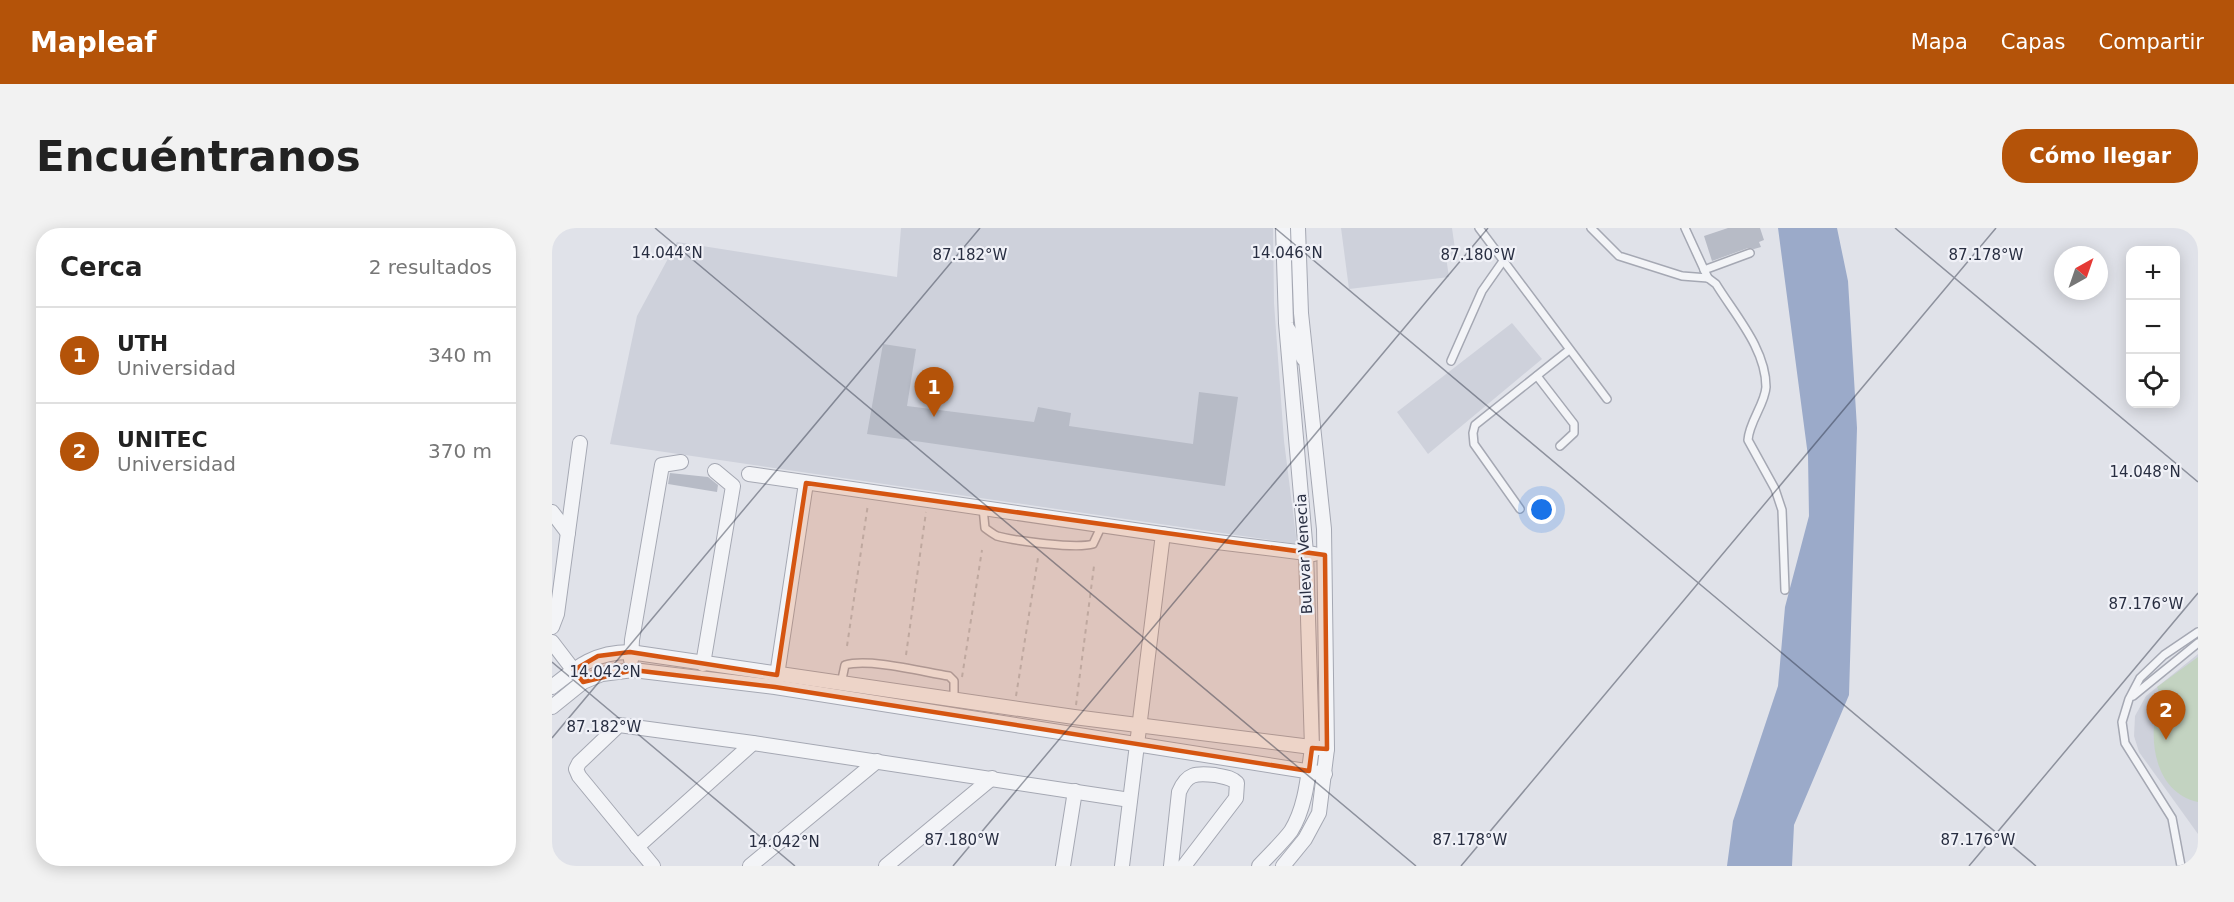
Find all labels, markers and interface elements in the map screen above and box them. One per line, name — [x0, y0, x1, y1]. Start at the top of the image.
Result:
text: Mapleaf — [30, 26, 156, 59]
text: Mapa — [1911, 30, 1968, 54]
text: Capas — [2001, 30, 2065, 54]
text: Compartir — [2098, 30, 2204, 54]
button: Cómo llegar — [2002, 129, 2198, 183]
text: Encuéntranos — [36, 132, 361, 181]
text: 14.044°N — [631, 244, 703, 262]
text: 14.046°N — [1251, 244, 1323, 262]
text: 87.182°W — [933, 246, 1008, 264]
text: 87.180°W — [1441, 246, 1516, 264]
text: 87.178°W — [1949, 246, 2024, 264]
north arrow — [2054, 246, 2108, 300]
map controls — [2126, 246, 2180, 408]
button: + — [2126, 246, 2180, 300]
text: Cerca — [60, 252, 143, 282]
text: 2 resultados — [369, 255, 492, 279]
button: − — [2126, 300, 2180, 354]
text: UTH — [117, 331, 168, 356]
text: 1 — [73, 343, 86, 367]
text: 340 m — [428, 343, 492, 367]
button: locate — [2126, 354, 2180, 408]
text: Universidad — [117, 356, 236, 380]
pin: 1 — [914, 368, 953, 417]
text: UNITEC — [117, 427, 208, 452]
text: 2 — [73, 439, 86, 463]
text: 370 m — [428, 439, 492, 463]
text: Universidad — [117, 452, 236, 476]
text: 14.048°N — [2109, 463, 2181, 481]
street label: Bulevar Venecia — [1292, 493, 1316, 615]
your location — [1527, 495, 1556, 524]
text: 87.176°W — [2109, 595, 2184, 613]
text: 14.042°N — [569, 663, 641, 681]
pin: 2 — [2146, 690, 2186, 740]
text: 87.182°W — [567, 718, 642, 736]
text: 87.180°W — [925, 831, 1000, 849]
text: 87.178°W — [1433, 831, 1508, 849]
text: 87.176°W — [1941, 831, 2016, 849]
text: 14.042°N — [748, 833, 820, 851]

